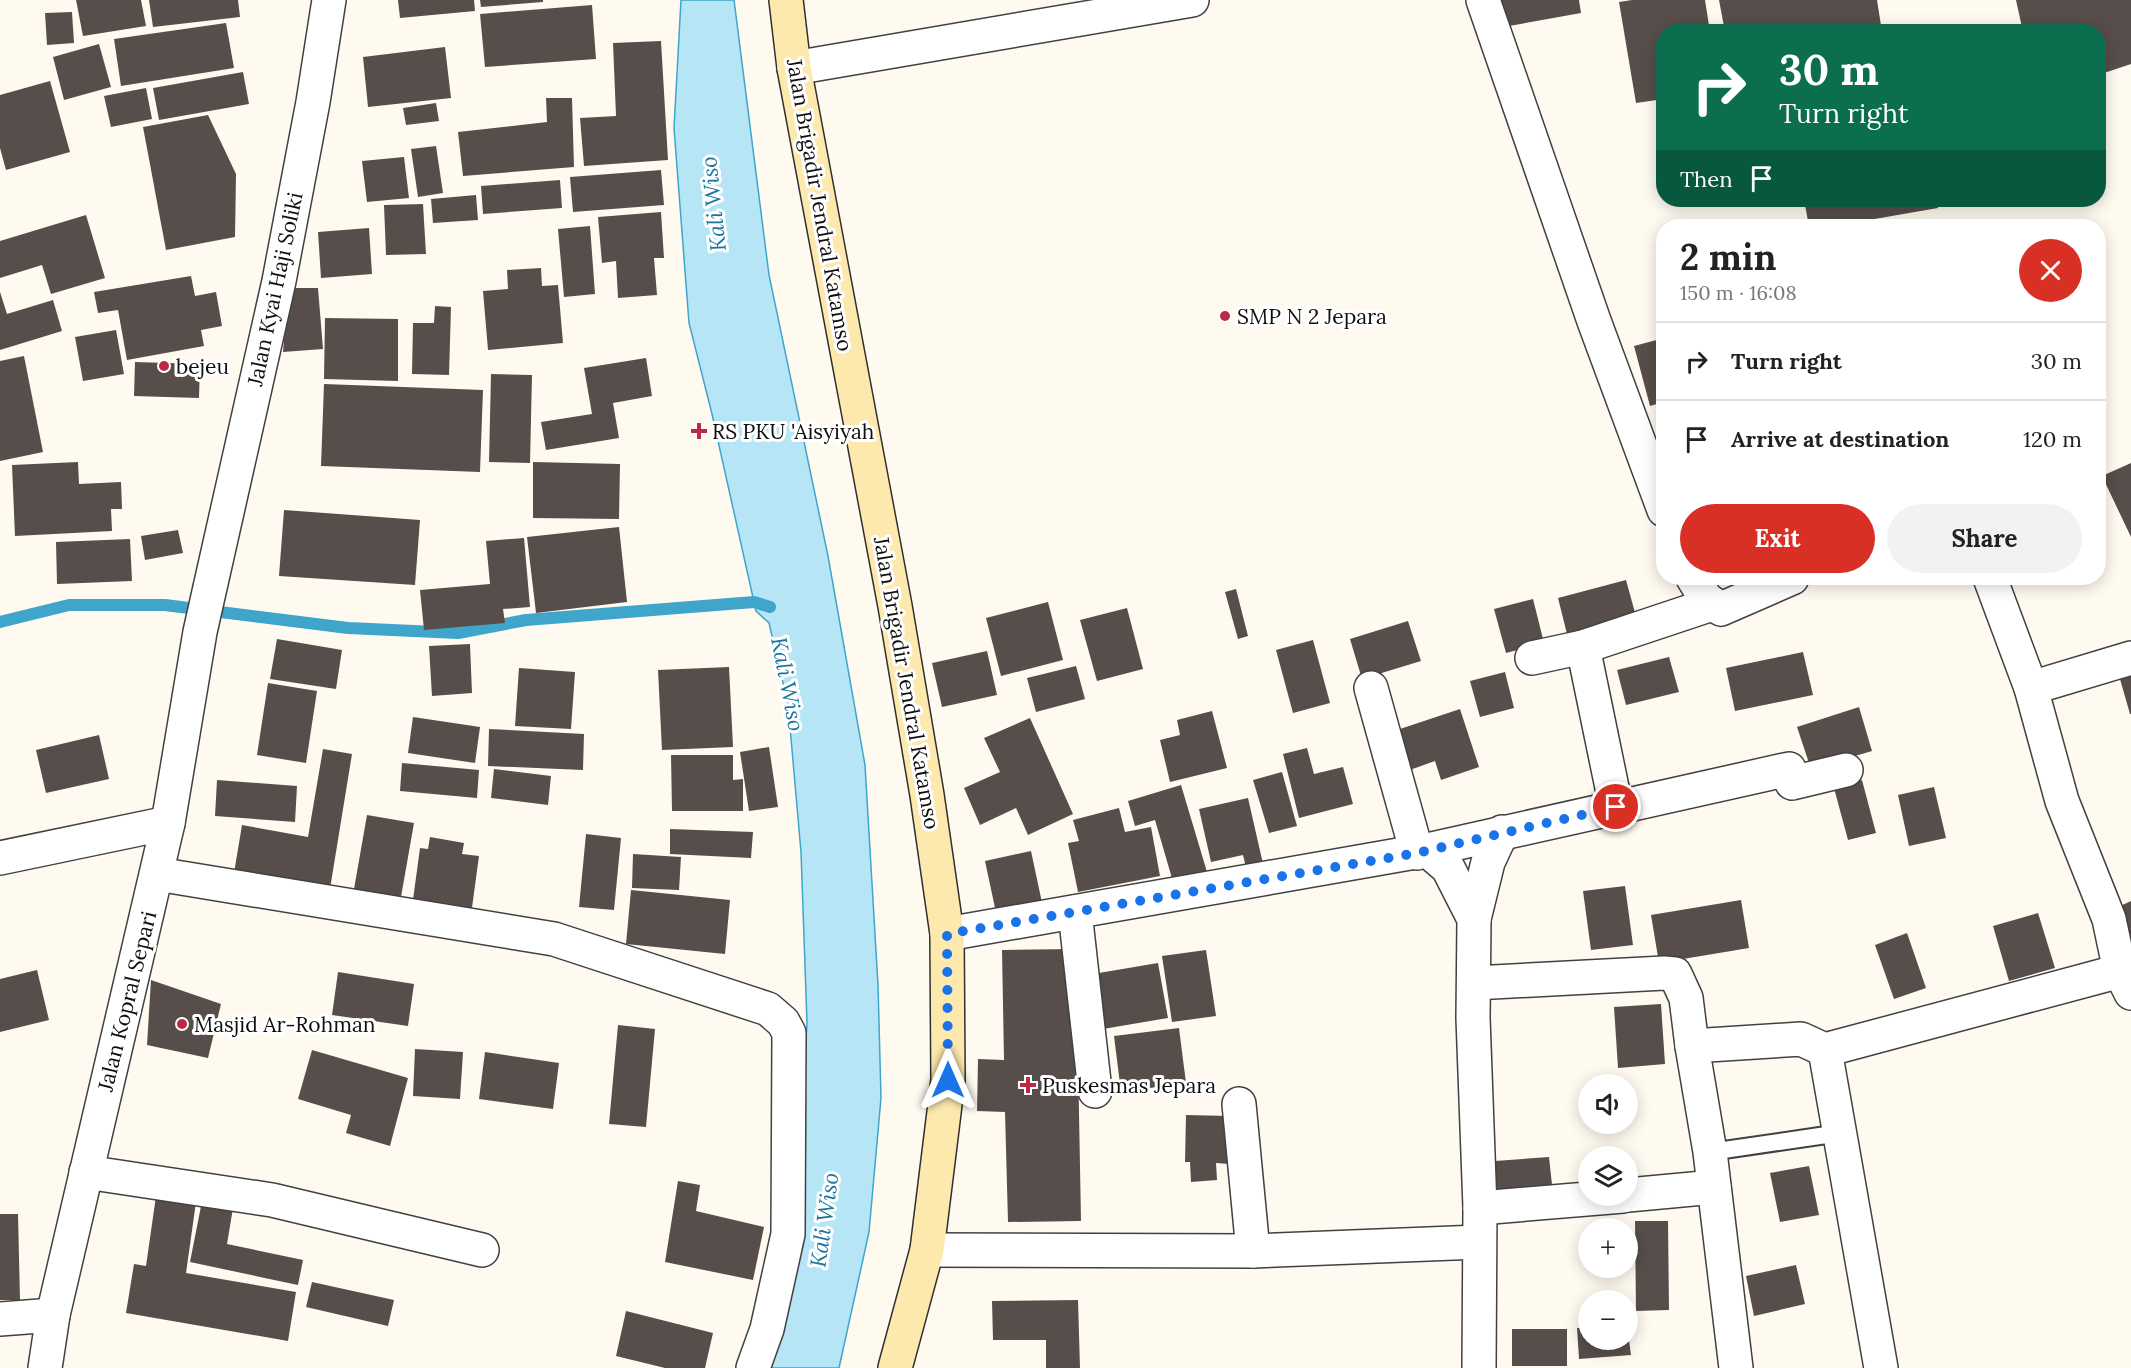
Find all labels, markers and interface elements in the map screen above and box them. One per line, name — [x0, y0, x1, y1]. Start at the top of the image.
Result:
text: 30 m — [1779, 43, 1879, 97]
icon: right — [1680, 48, 1758, 126]
street label: Jalan Brigadir Jendral Katamso — [781, 56, 859, 353]
text: Turn right — [1779, 96, 1908, 130]
water label: Kali Wiso — [694, 155, 732, 253]
icon: arrive — [1745, 162, 1778, 195]
text: Then — [1680, 165, 1733, 193]
street label: Jalan Kyai Haji Soliki — [241, 190, 309, 389]
text: 2 min — [1680, 234, 1777, 280]
button: close — [2019, 239, 2082, 302]
text: 150 m · 16:08 — [1680, 280, 1797, 305]
place label: SMP N 2 Jepara — [1237, 303, 1387, 330]
marker: SMP N 2 Jepara — [1218, 309, 1232, 323]
icon: right — [1680, 345, 1713, 378]
text: Turn right — [1731, 347, 1842, 375]
text: 30 m — [2031, 347, 2082, 375]
place label: bejeu — [176, 353, 229, 380]
marker: bejeu — [157, 359, 171, 373]
place label: RS PKU 'Aisyiyah — [712, 418, 874, 445]
marker: RS PKU 'Aisyiyah — [690, 422, 708, 440]
icon: arrive — [1680, 423, 1713, 456]
text: Arrive at destination — [1731, 425, 1949, 453]
text: 120 m — [2023, 425, 2082, 453]
button: Exit — [1680, 504, 1875, 573]
button: Share — [1887, 504, 2082, 573]
street label: Jalan Brigadir Jendral Katamso — [868, 534, 946, 831]
water label: Kali Wiso — [765, 635, 811, 733]
pin — [1590, 781, 1641, 832]
icon: arrive — [1599, 790, 1632, 823]
street label: Jalan Kopral Separi — [91, 908, 162, 1095]
place label: Masjid Ar-Rohman — [194, 1011, 376, 1038]
marker: Masjid Ar-Rohman — [175, 1017, 189, 1031]
position arrow — [916, 1048, 980, 1112]
place label: Puskesmas Jepara — [1042, 1072, 1216, 1099]
map controls — [1578, 1074, 1638, 1350]
button: sound — [1578, 1074, 1638, 1134]
marker: Puskesmas Jepara — [1019, 1076, 1037, 1094]
button: layers — [1578, 1146, 1638, 1206]
water label: Kali Wiso — [803, 1171, 845, 1269]
button: + — [1578, 1218, 1638, 1278]
button: − — [1578, 1290, 1638, 1350]

